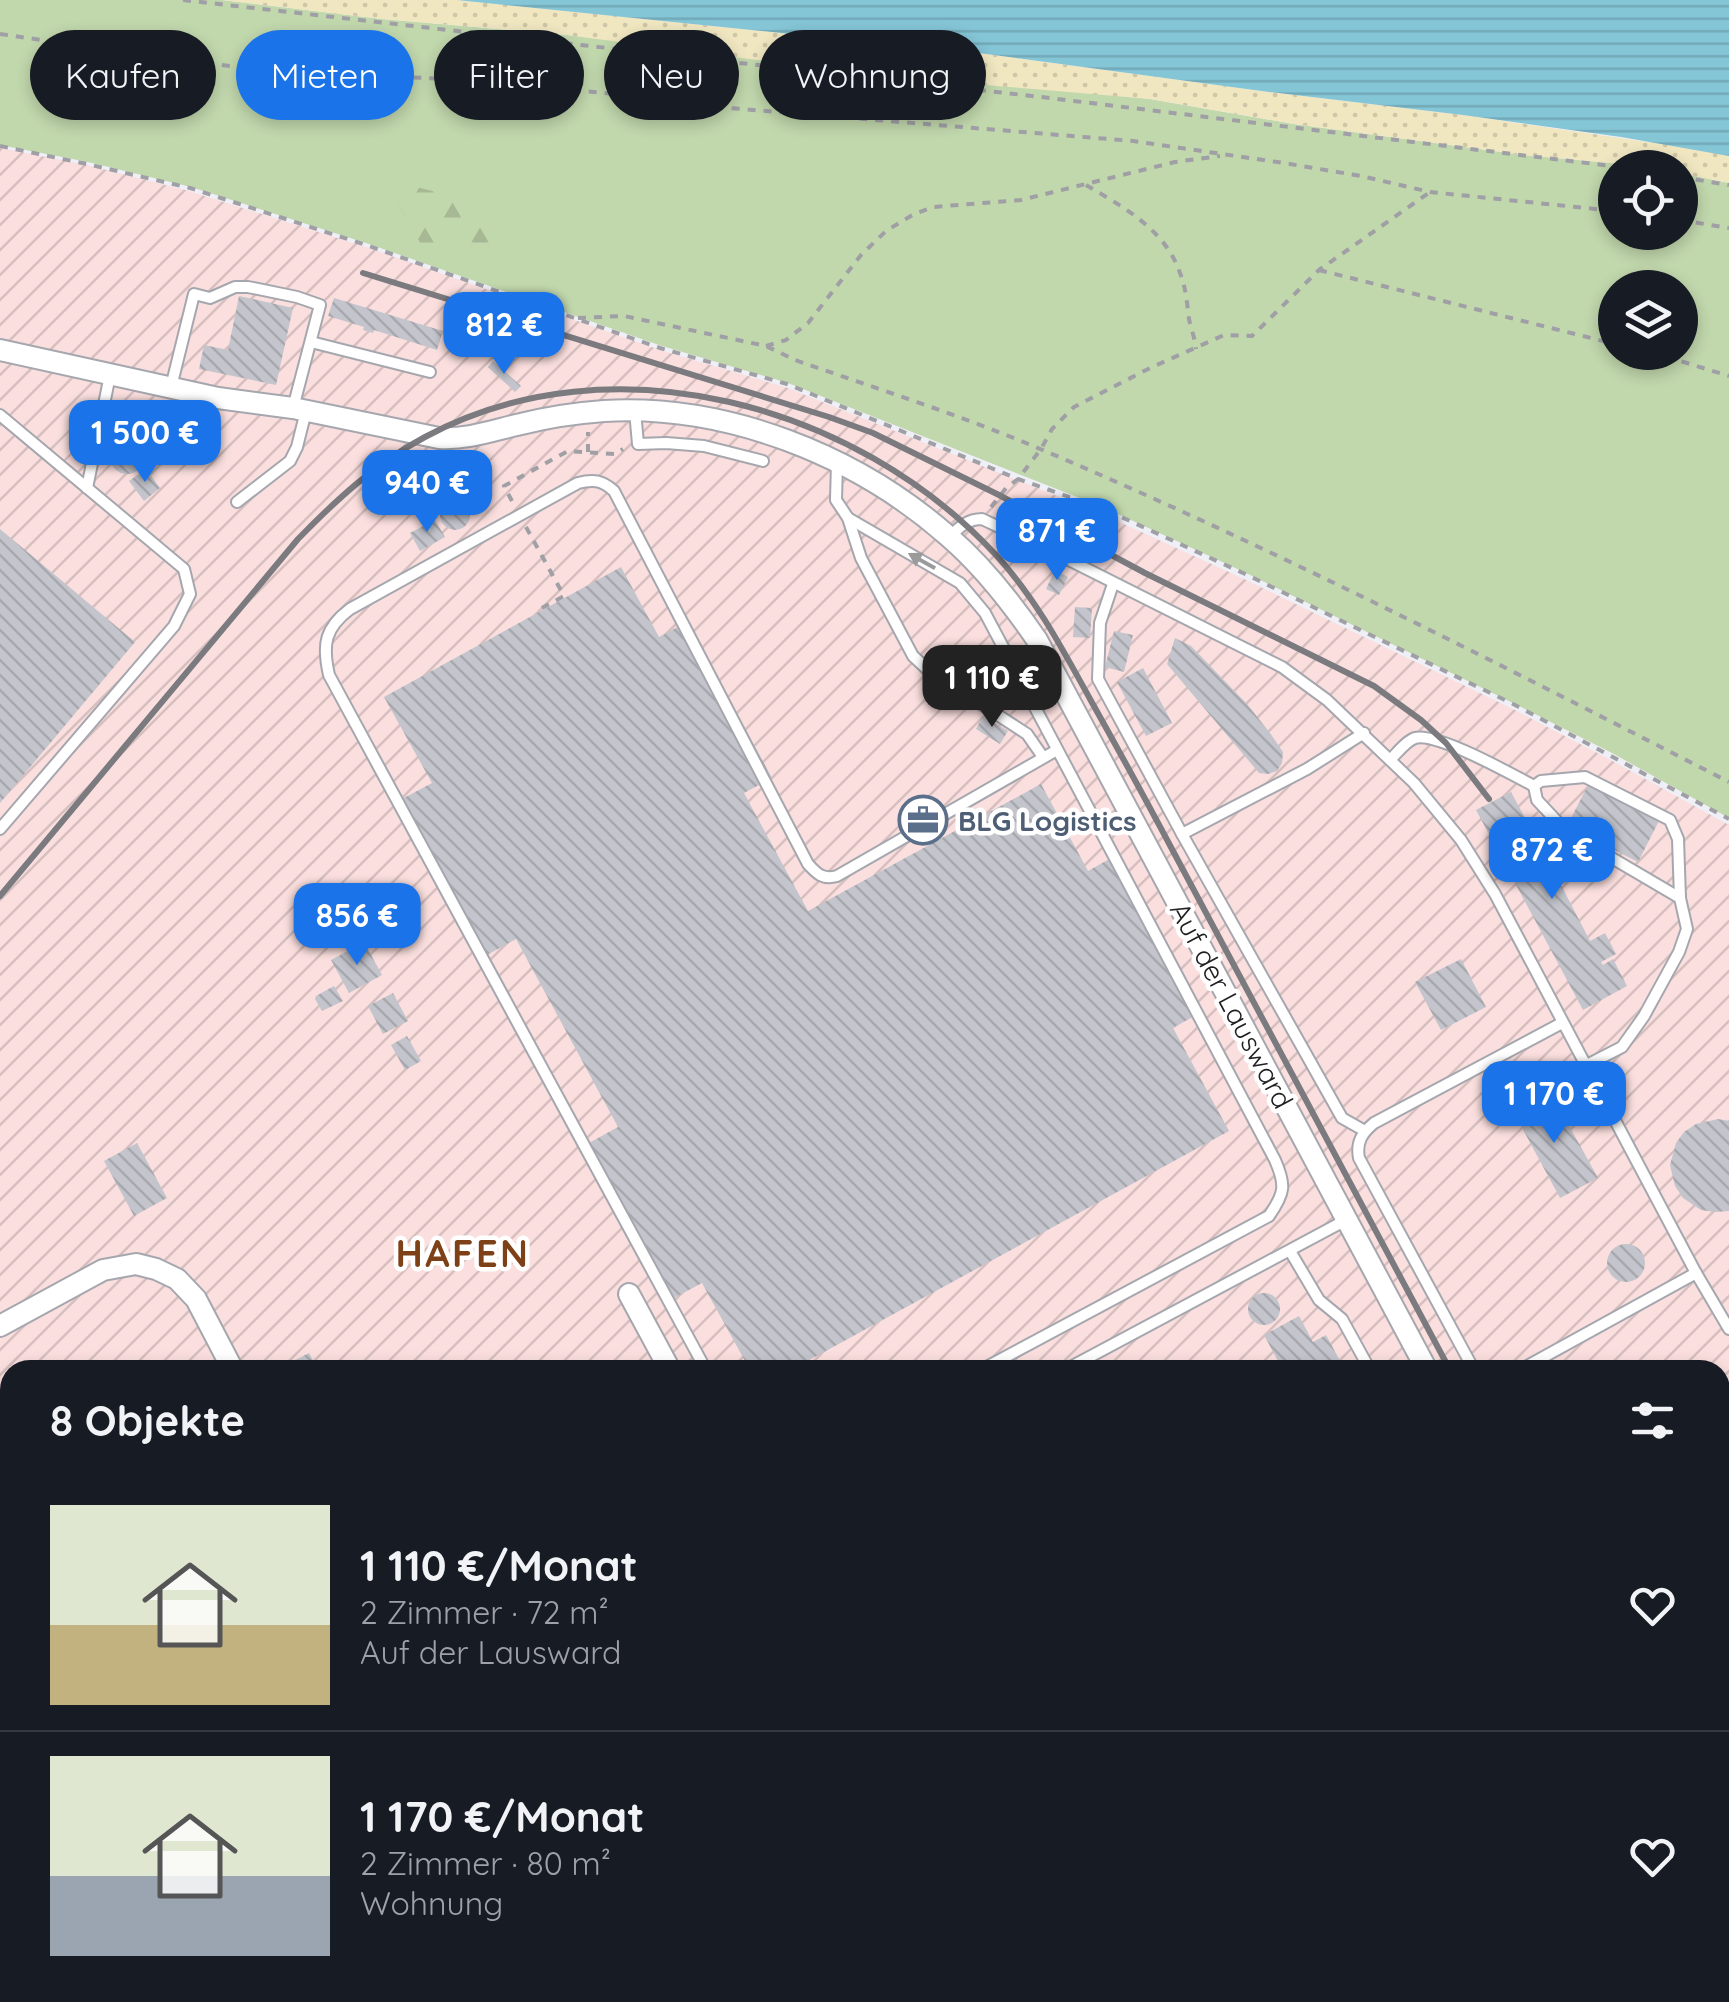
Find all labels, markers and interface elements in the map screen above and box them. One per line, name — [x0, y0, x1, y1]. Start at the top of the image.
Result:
chip: Kaufen — [30, 30, 216, 120]
chip: Mieten — [236, 30, 414, 120]
chip: Filter — [434, 30, 584, 120]
chip: Neu — [604, 30, 739, 120]
chip: Wohnung — [759, 30, 986, 120]
map controls — [1598, 150, 1698, 370]
button: locate — [1598, 150, 1698, 250]
button: layers — [1598, 270, 1698, 370]
pin: 812 € — [434, 292, 574, 377]
text: 812 € — [465, 304, 543, 344]
pin: 1 500 € — [53, 400, 237, 485]
text: 1 500 € — [91, 412, 199, 452]
pin: 940 € — [357, 450, 497, 535]
text: 940 € — [384, 462, 470, 502]
pin: 871 € — [987, 498, 1127, 583]
text: 871 € — [1018, 510, 1096, 550]
one-way arrow — [908, 552, 937, 569]
pin: 1 110 € — [900, 645, 1084, 730]
text: 1 110 € — [945, 657, 1039, 697]
office icon: BLG Logistics — [897, 794, 949, 846]
place label: BLG Logistics — [958, 803, 1136, 838]
pin: 872 € — [1482, 817, 1622, 902]
text: 872 € — [1511, 829, 1593, 869]
pin: 856 € — [287, 883, 427, 968]
text: 856 € — [316, 895, 398, 935]
street label: Auf der Lausward — [1163, 896, 1301, 1114]
pin: 1 170 € — [1462, 1061, 1646, 1146]
text: 1 170 € — [1504, 1073, 1604, 1113]
district label: HAFEN — [395, 1229, 531, 1277]
icon: filters — [1625, 1393, 1680, 1448]
text: 8 Objekte — [50, 1394, 245, 1447]
text: 1 110 €/Monat — [360, 1539, 638, 1592]
icon: home — [130, 1545, 250, 1665]
icon: heart — [1625, 1578, 1680, 1633]
text: 2 Zimmer · 72 m² — [360, 1592, 609, 1632]
text: Auf der Lausward — [360, 1632, 621, 1672]
text: 1 170 €/Monat — [360, 1790, 644, 1843]
icon: home — [130, 1796, 250, 1916]
icon: heart — [1625, 1829, 1680, 1884]
text: 2 Zimmer · 80 m² — [360, 1843, 611, 1883]
text: Wohnung — [360, 1883, 503, 1923]

